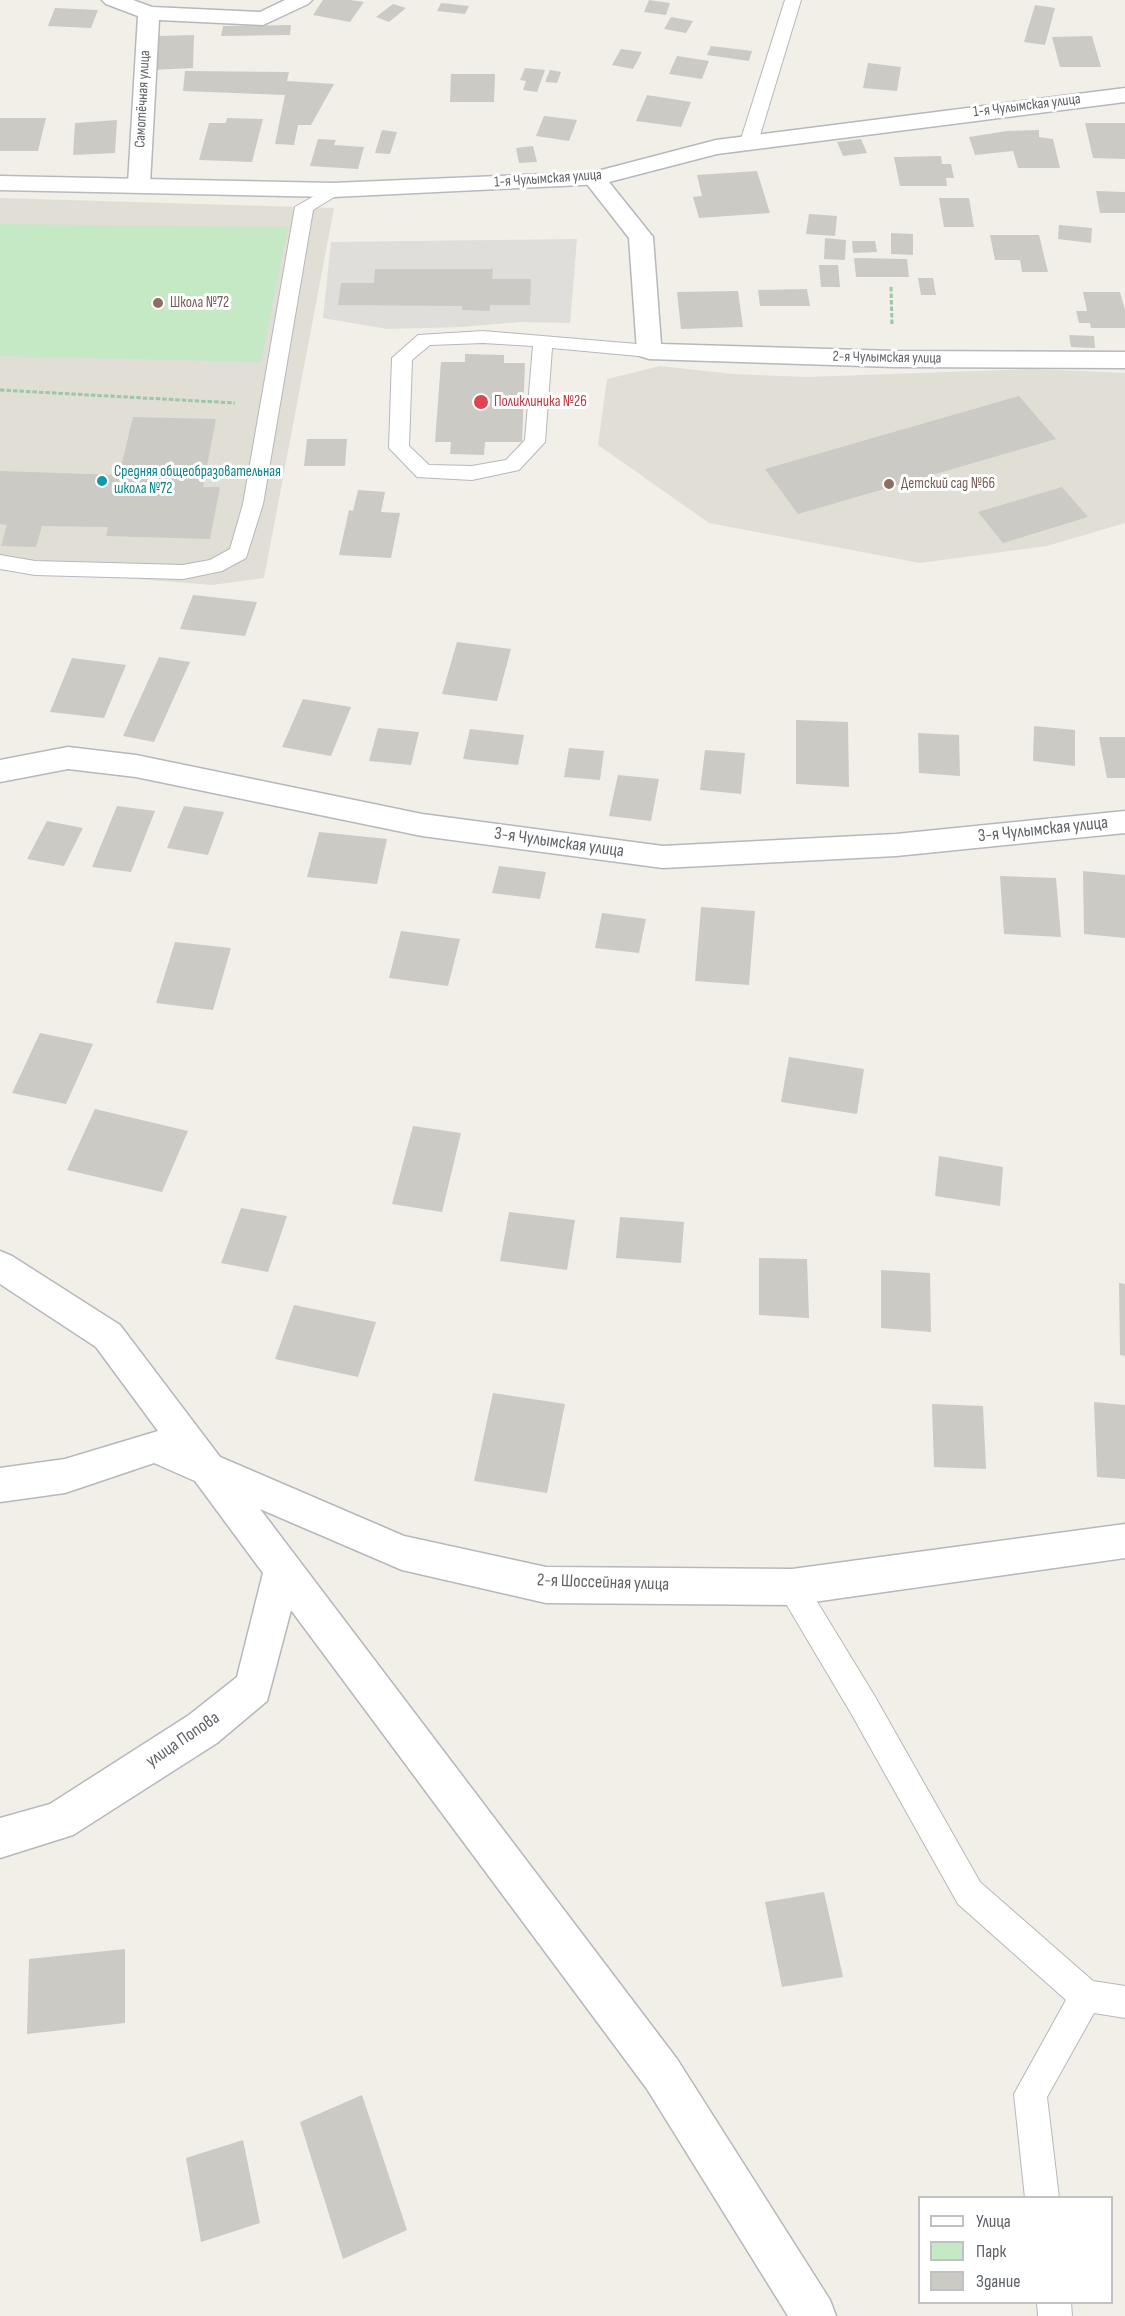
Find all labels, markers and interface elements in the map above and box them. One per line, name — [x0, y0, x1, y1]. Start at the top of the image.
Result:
street label: Самотёчная улица — [131, 50, 155, 148]
street label: 1-я Чулымская улица — [972, 90, 1082, 122]
street label: 1-я Чулымская улица — [494, 166, 602, 192]
place label: Школа №72 — [170, 294, 229, 312]
marker: Школа №72 — [151, 296, 165, 310]
street label: 2-я Чулымская улица — [832, 348, 942, 368]
marker: Поликлиника №26 — [472, 393, 490, 411]
place label: Поликлиника №26 — [494, 393, 587, 411]
place label: Средняя общеобразовательная школа №72 — [114, 463, 281, 498]
marker: Средняя общеобразовательная школа №72 — [95, 474, 109, 488]
place label: Детский сад №66 — [901, 475, 995, 493]
marker: Детский сад №66 — [882, 477, 896, 491]
street label: 3-я Чулымская улица — [977, 812, 1109, 848]
street label: 3-я Чулымская улица — [493, 823, 625, 863]
street label: 2-я Шоссейная улица — [537, 1570, 669, 1596]
street label: улица Попова — [142, 1708, 224, 1772]
legend — [918, 2196, 1113, 2304]
text: Улица — [976, 2211, 1011, 2232]
text: Парк — [976, 2241, 1006, 2262]
text: Здание — [976, 2271, 1021, 2292]

